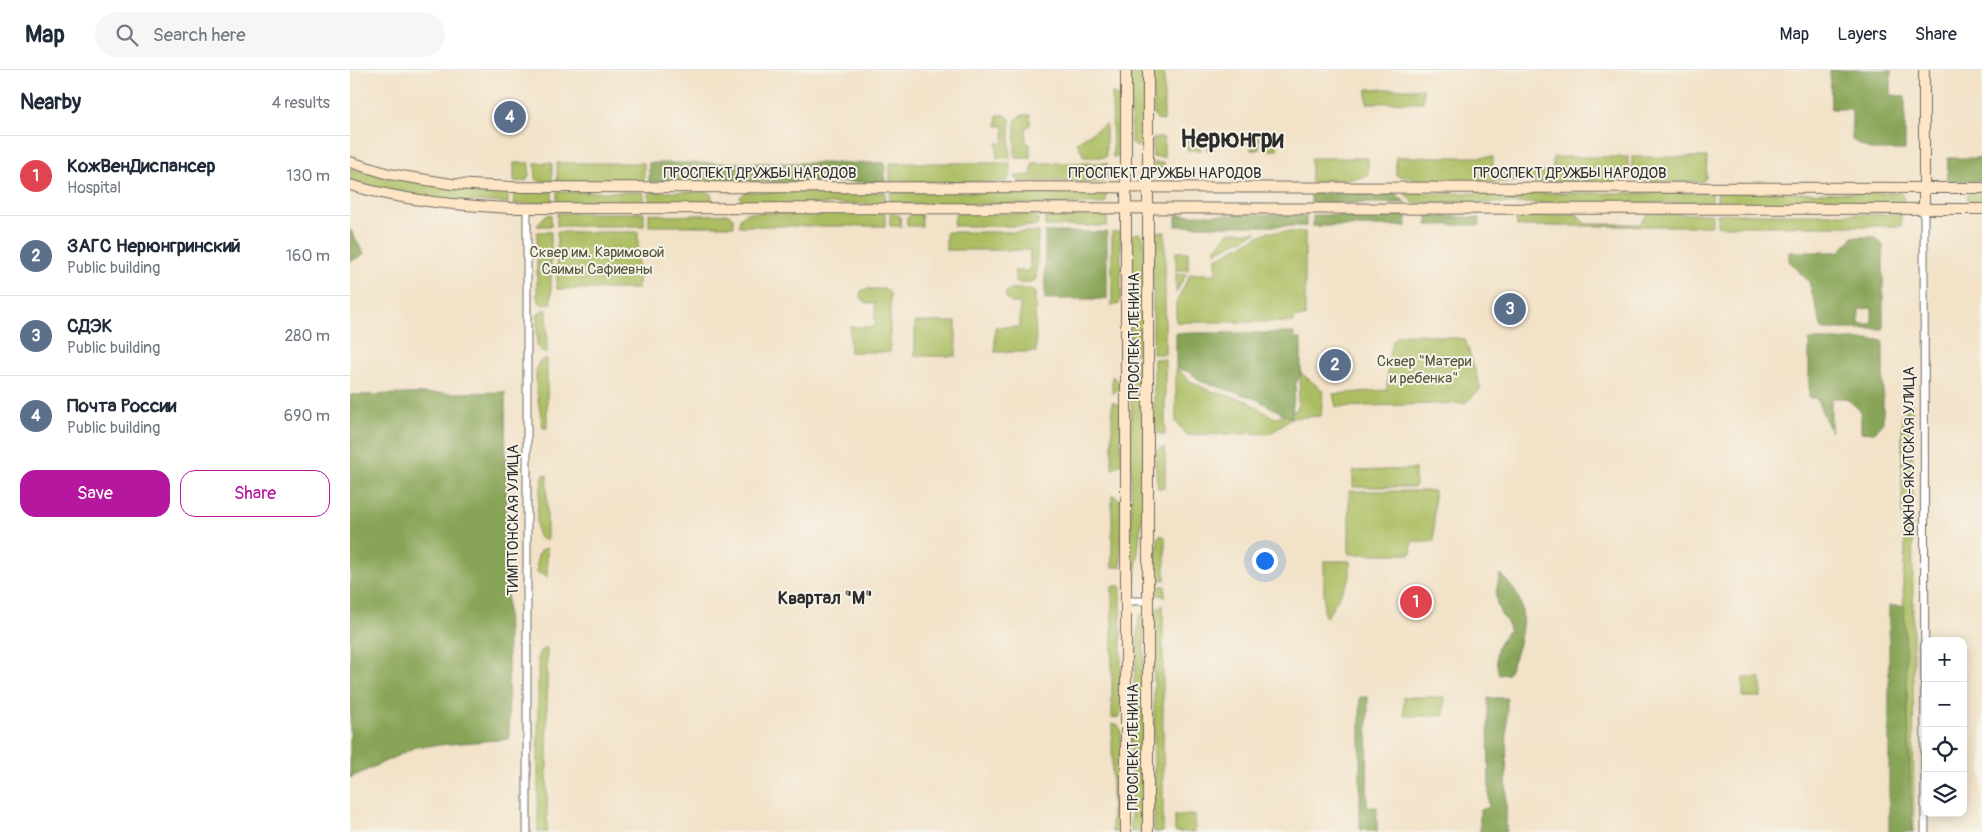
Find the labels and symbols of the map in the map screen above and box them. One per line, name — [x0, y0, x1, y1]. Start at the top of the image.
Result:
pin: 4 — [494, 98, 526, 136]
district label: Нерюнгри — [1180, 124, 1285, 155]
street label: ПРОСПЕКТ ДРУЖБЫ НАРОДОВ — [664, 164, 856, 183]
street label: ПРОСПЕКТ ДРУЖБЫ НАРОДОВ — [1069, 164, 1261, 183]
street label: ПРОСПЕКТ ДРУЖБЫ НАРОДОВ — [1474, 164, 1666, 183]
park label: Сквер им. Каримовой Саимы Сафиевны — [529, 243, 665, 279]
street label: ПРОСПЕКТ ЛЕНИНА — [1125, 272, 1144, 399]
pin: 3 — [1494, 290, 1526, 328]
pin: 2 — [1319, 346, 1351, 384]
park label: Сквер "Матери и ребенка" — [1377, 352, 1472, 388]
street label: ЮЖНО-ЯКУТСКАЯ УЛИЦА — [1900, 366, 1919, 535]
street label: ТИМПТОНСКАЯ УЛИЦА — [504, 444, 523, 596]
your location — [1252, 548, 1278, 574]
pin: 1 — [1400, 583, 1432, 621]
district label: Квартал "М" — [778, 587, 872, 610]
street label: ПРОСПЕКТ ЛЕНИНА — [1124, 683, 1143, 810]

